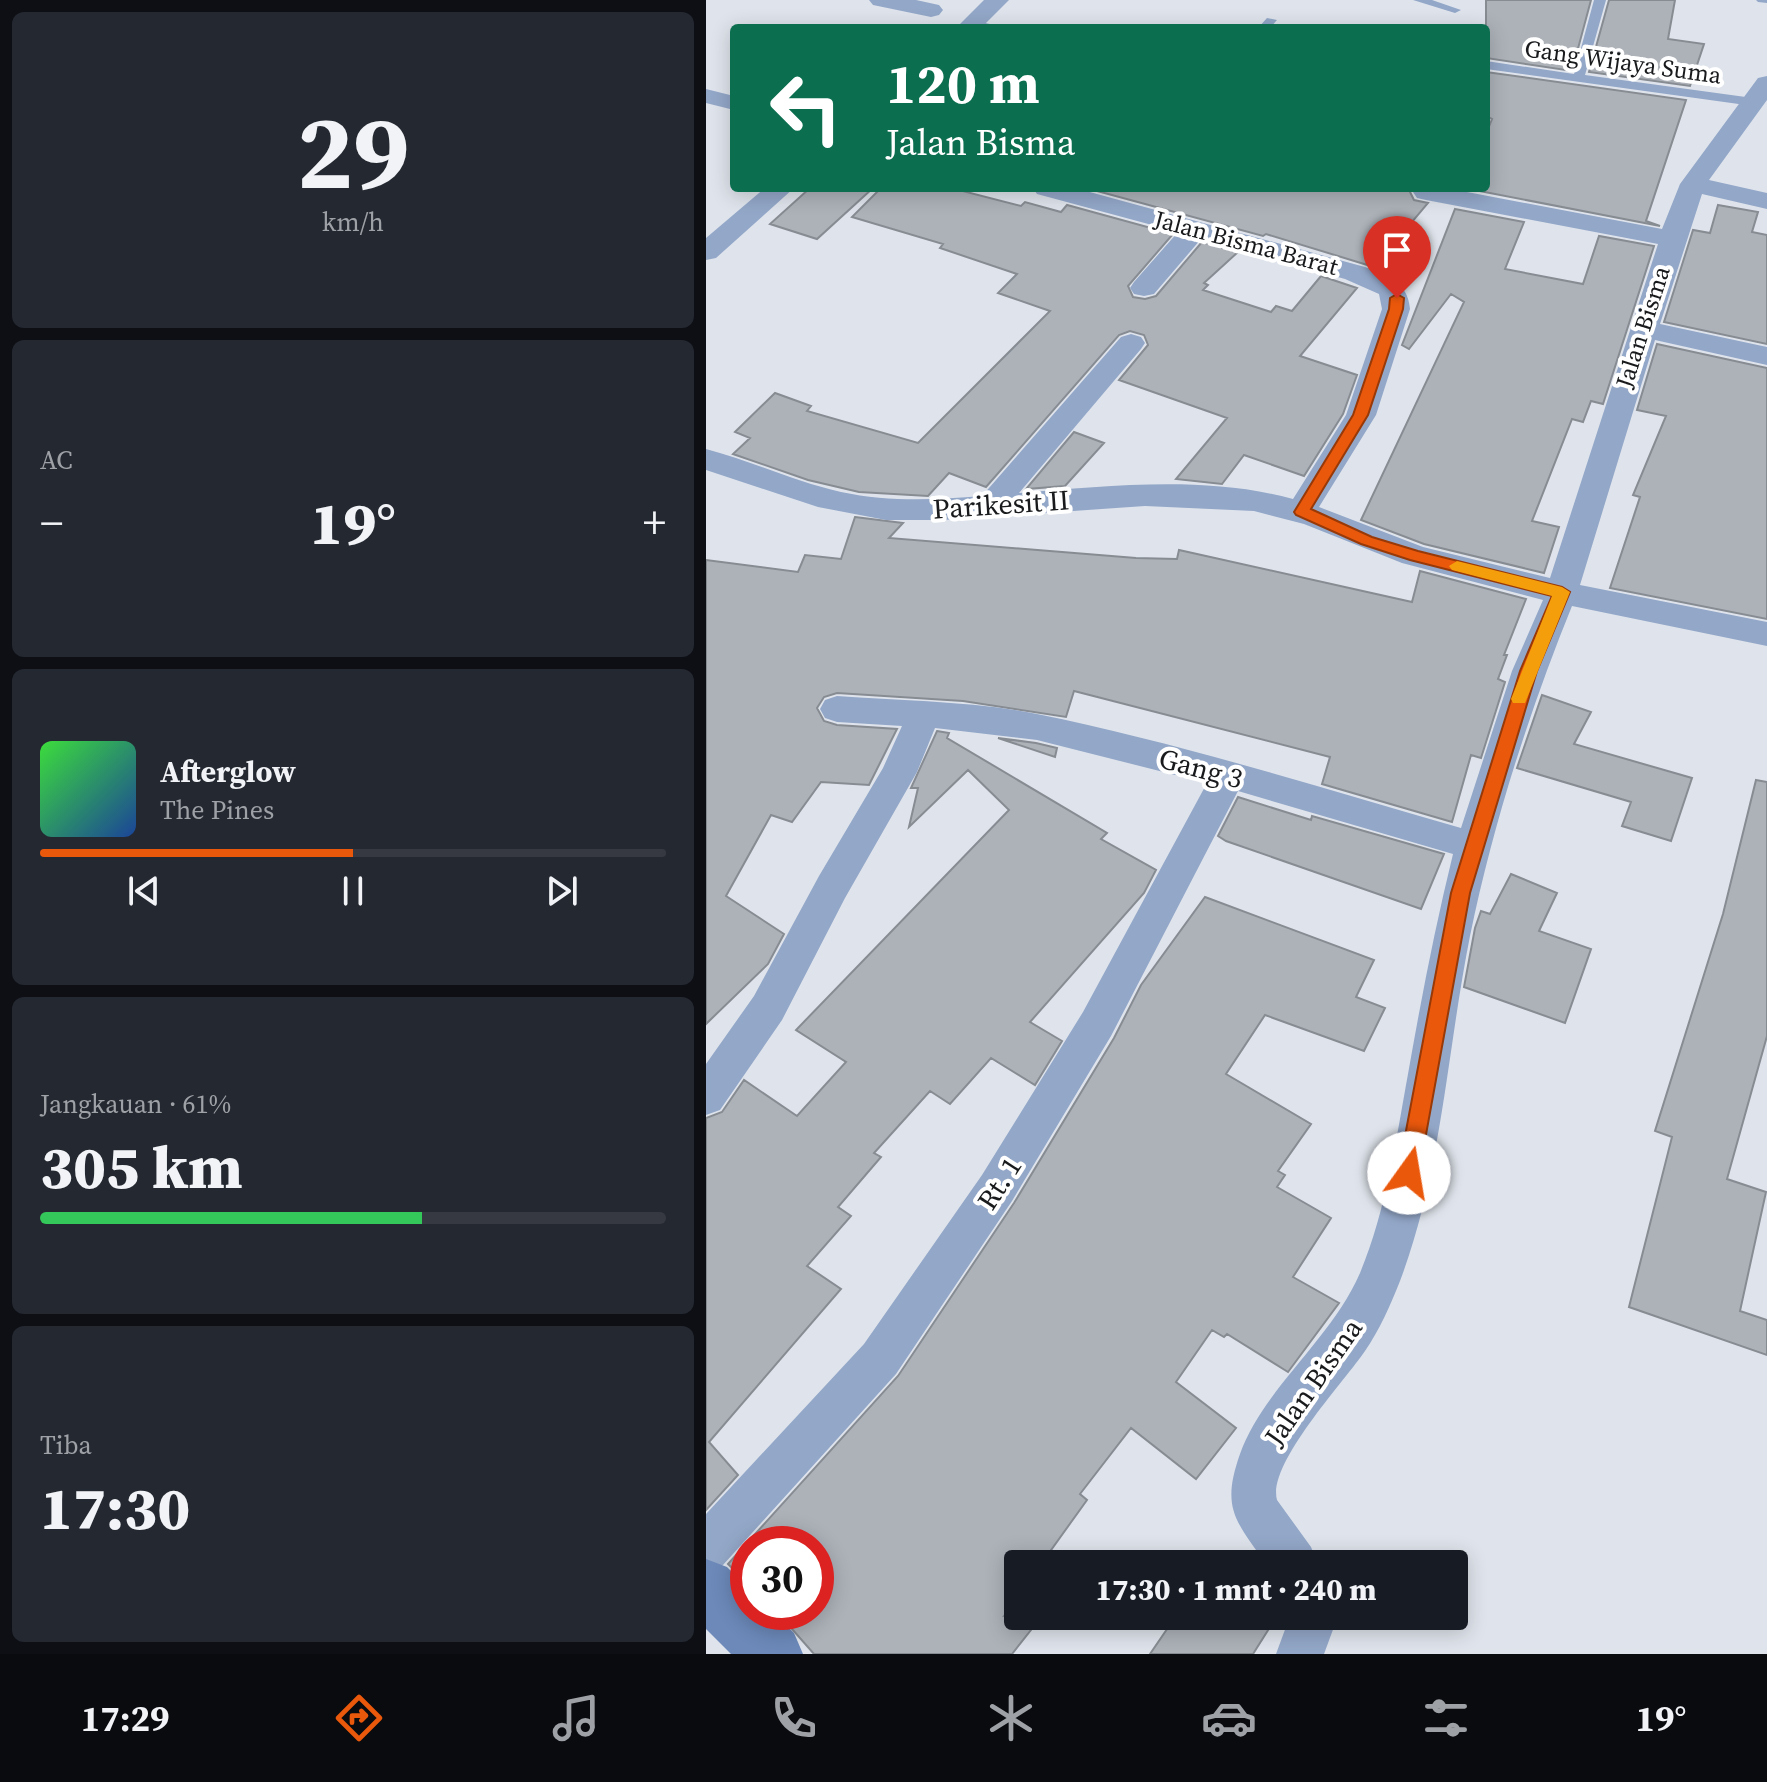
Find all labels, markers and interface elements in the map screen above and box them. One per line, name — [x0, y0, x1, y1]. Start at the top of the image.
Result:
street label: Gang Wijaya Suma — [1523, 31, 1724, 92]
text: 120 m — [886, 45, 1040, 122]
icon: left — [754, 56, 858, 160]
text: 29 — [297, 80, 409, 223]
text: Jalan Bisma — [886, 118, 1075, 167]
street label: Jalan Bisma Barat — [1150, 202, 1342, 283]
text: km/h — [322, 204, 384, 240]
pin — [1363, 216, 1431, 298]
icon: arrive — [1375, 228, 1419, 272]
street label: Jalan Bisma — [1607, 261, 1678, 393]
text: AC — [40, 442, 73, 478]
street label: Parikesit II — [931, 480, 1071, 528]
text: 19° — [310, 482, 396, 564]
text: − — [40, 492, 63, 553]
text: + — [643, 492, 666, 553]
street label: Gang 3 — [1155, 739, 1247, 797]
text: Afterglow — [160, 751, 296, 792]
text: The Pines — [160, 792, 274, 828]
icon: previous — [122, 869, 166, 913]
icon: pause — [331, 869, 375, 913]
icon: next — [540, 869, 584, 913]
text: Jangkauan · 61% — [40, 1086, 231, 1122]
text: 305 km — [40, 1126, 243, 1208]
position arrow — [1367, 1131, 1451, 1215]
street label: Rt. 1 — [968, 1149, 1030, 1217]
street label: Jalan Bisma — [1255, 1310, 1371, 1454]
text: Tiba — [40, 1427, 92, 1463]
text: 17:30 — [40, 1467, 190, 1549]
speed limit sign: 30 — [730, 1526, 834, 1630]
text: 17:30 · 1 mnt · 240 m — [1096, 1569, 1376, 1610]
icon: directions — [331, 1690, 387, 1746]
icon: music — [548, 1690, 604, 1746]
icon: phone — [766, 1690, 822, 1746]
icon: climate — [983, 1690, 1039, 1746]
icon: car — [1201, 1690, 1257, 1746]
icon: filters — [1418, 1690, 1474, 1746]
text: 17:29 — [81, 1694, 170, 1743]
text: 19° — [1635, 1694, 1686, 1743]

